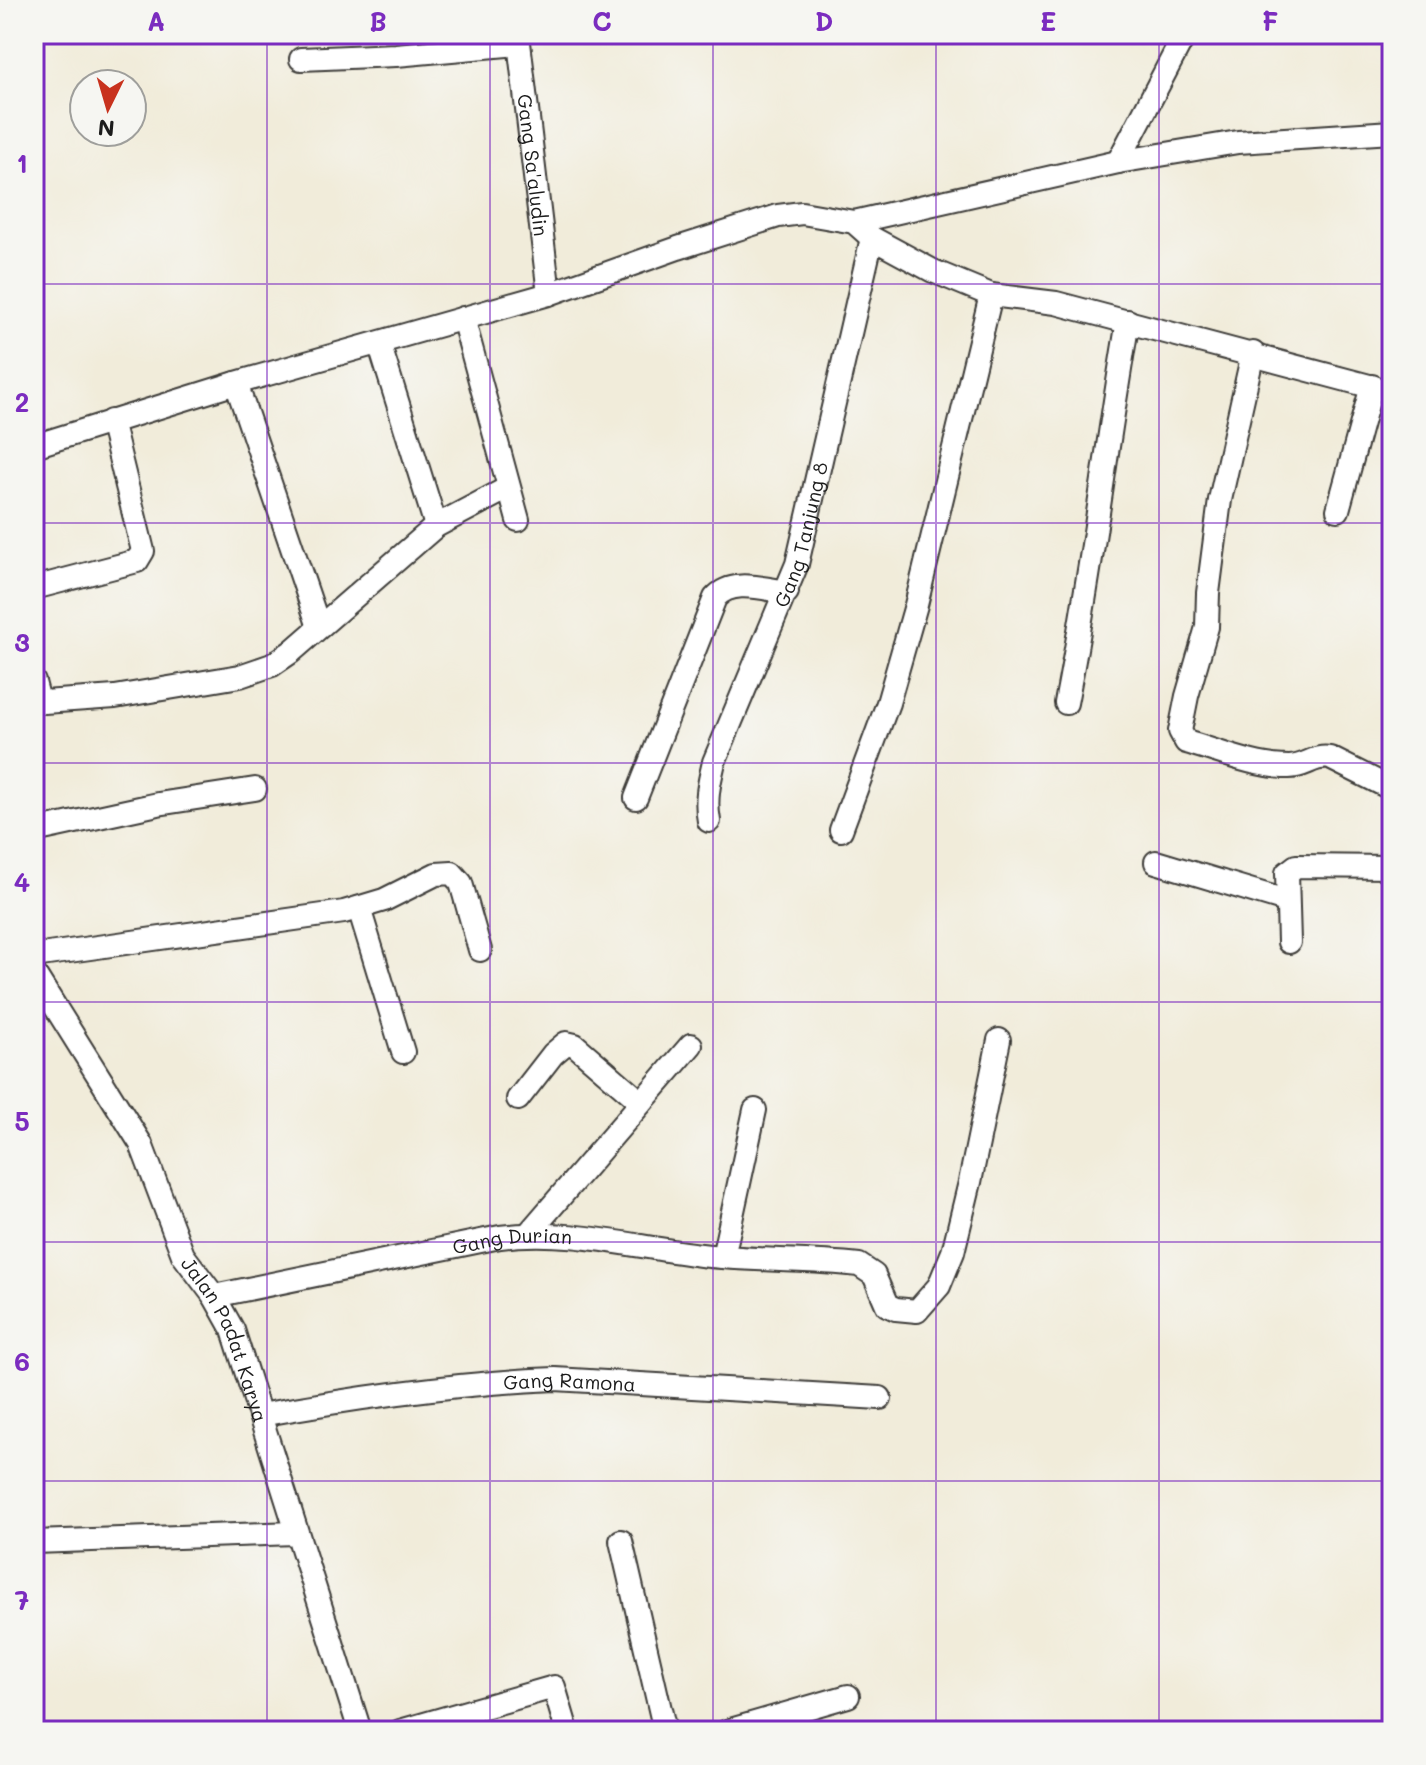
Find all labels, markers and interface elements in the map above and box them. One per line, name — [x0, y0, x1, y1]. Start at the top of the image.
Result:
text: A — [147, 4, 165, 38]
text: B — [369, 4, 387, 38]
text: C — [592, 4, 612, 38]
text: D — [815, 4, 833, 38]
text: E — [1040, 4, 1056, 38]
text: F — [1262, 4, 1278, 38]
north arrow — [68, 68, 148, 148]
street label: Gang Sa'aludin — [512, 93, 555, 238]
text: N — [97, 113, 116, 144]
text: 1 — [16, 146, 28, 180]
text: 2 — [15, 385, 29, 419]
street label: Gang Tanjung 8 — [767, 459, 833, 611]
text: 3 — [14, 625, 30, 659]
text: 4 — [14, 865, 30, 899]
text: 5 — [14, 1104, 30, 1138]
street label: Gang Durian — [450, 1222, 573, 1260]
street label: Jalan Padat Karya — [176, 1251, 274, 1425]
text: 6 — [14, 1344, 30, 1378]
street label: Gang Ramona — [502, 1366, 637, 1397]
text: 7 — [15, 1583, 29, 1617]

